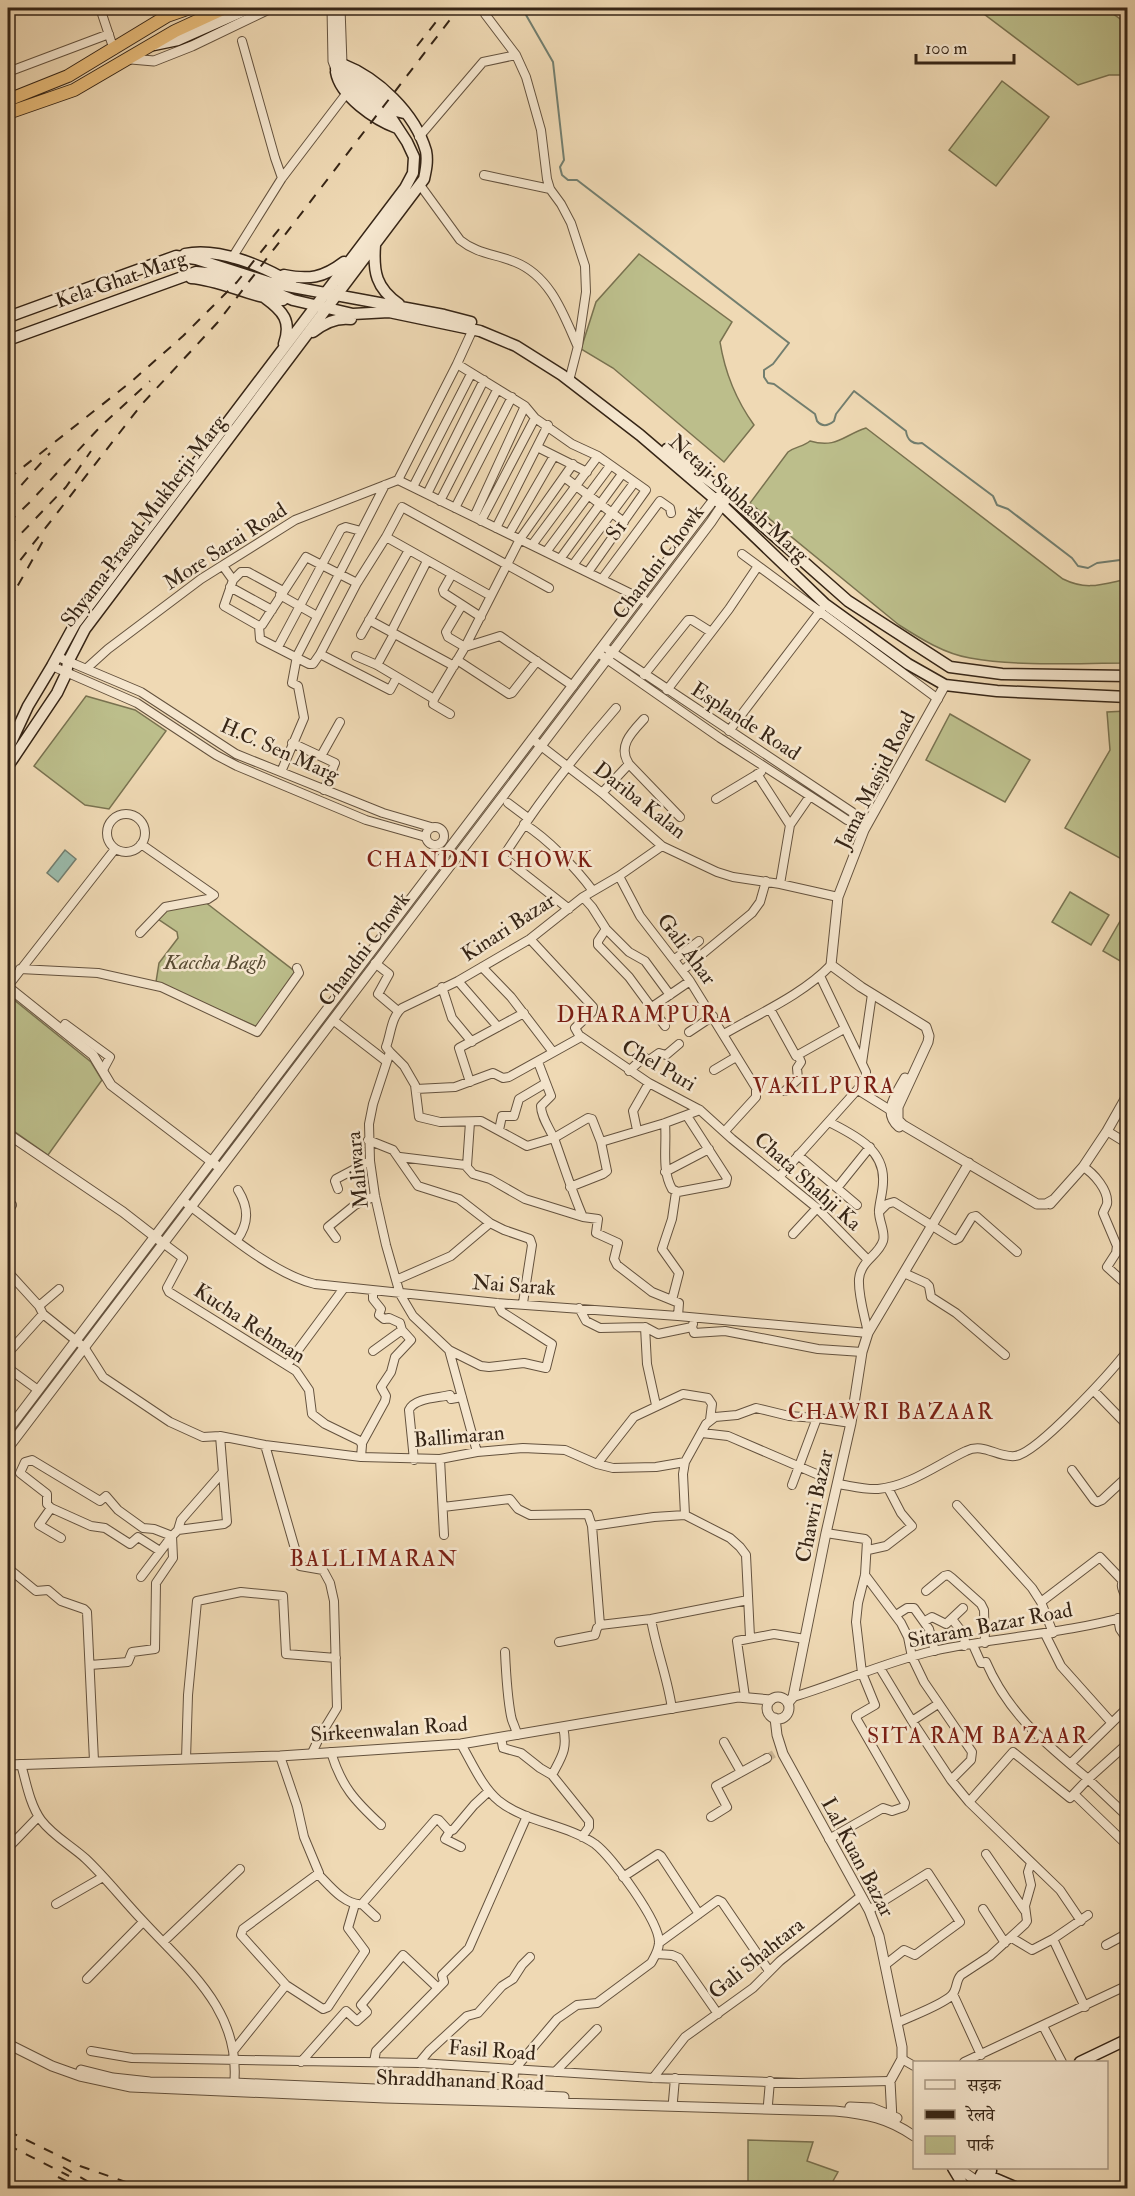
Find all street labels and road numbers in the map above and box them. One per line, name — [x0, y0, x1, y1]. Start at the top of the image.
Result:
street label: Kela Ghat Marg — [52, 244, 191, 315]
street label: Shyama Prasad Mukherji Marg — [55, 409, 232, 633]
street label: Netaji Subhash Marg — [663, 428, 815, 569]
street label: More Sarai Road — [159, 496, 293, 596]
street label: Chandni Chowk — [607, 500, 710, 625]
street label: S1 — [600, 515, 633, 546]
street label: Esplande Road — [686, 676, 806, 767]
street label: Jama Masjid Road — [829, 706, 922, 855]
street label: H.C. Sen Marg — [216, 712, 344, 789]
street label: Dariba Kalan — [588, 756, 692, 845]
street label: Chandni Chowk — [313, 887, 416, 1012]
street label: Kinari Bazar — [456, 887, 560, 968]
street label: Gali Ahar — [651, 908, 722, 991]
street label: Chel Puri — [617, 1033, 701, 1098]
street label: Chata Shahji Ka — [748, 1126, 867, 1237]
street label: Maliwara — [340, 1130, 375, 1210]
street label: Nai Sarak — [471, 1269, 557, 1302]
street label: Kucha Rehman — [189, 1277, 311, 1370]
street label: Ballimaran — [413, 1419, 506, 1454]
street label: Chawri Bazar — [789, 1447, 840, 1565]
street label: Sitaram Bazar Road — [906, 1596, 1075, 1655]
street label: Sirkeenwalan Road — [310, 1710, 469, 1748]
street label: Lal Kuan Bazar — [815, 1793, 900, 1922]
street label: Gali Shahtara — [703, 1911, 810, 2005]
street label: Fasil Road — [447, 2034, 537, 2067]
street label: Shraddhanand Road — [375, 2064, 545, 2097]

